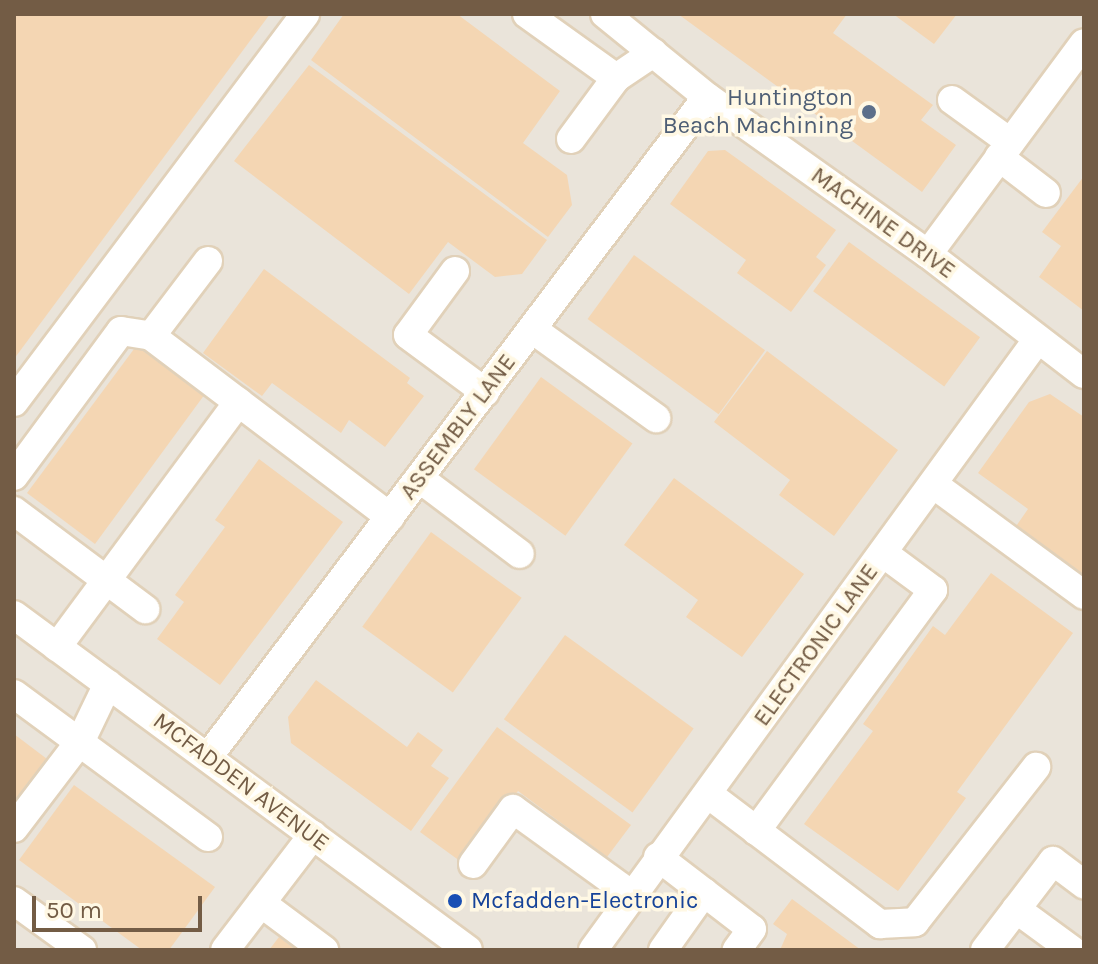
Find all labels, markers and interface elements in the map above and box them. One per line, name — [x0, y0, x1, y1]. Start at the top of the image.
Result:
place label: Huntington Beach Machining — [663, 84, 853, 140]
marker: Huntington Beach Machining — [860, 103, 878, 121]
street label: MACHINE DRIVE — [805, 161, 961, 285]
street label: ASSEMBLY LANE — [394, 349, 522, 505]
street label: ELECTRONIC LANE — [747, 558, 885, 732]
street label: MCFADDEN AVENUE — [147, 706, 335, 858]
scale bar — [36, 880, 206, 930]
place label: Mcfadden-Electronic — [471, 887, 698, 915]
marker: Mcfadden-Electronic — [446, 892, 464, 910]
text: 50 m — [46, 896, 102, 924]

